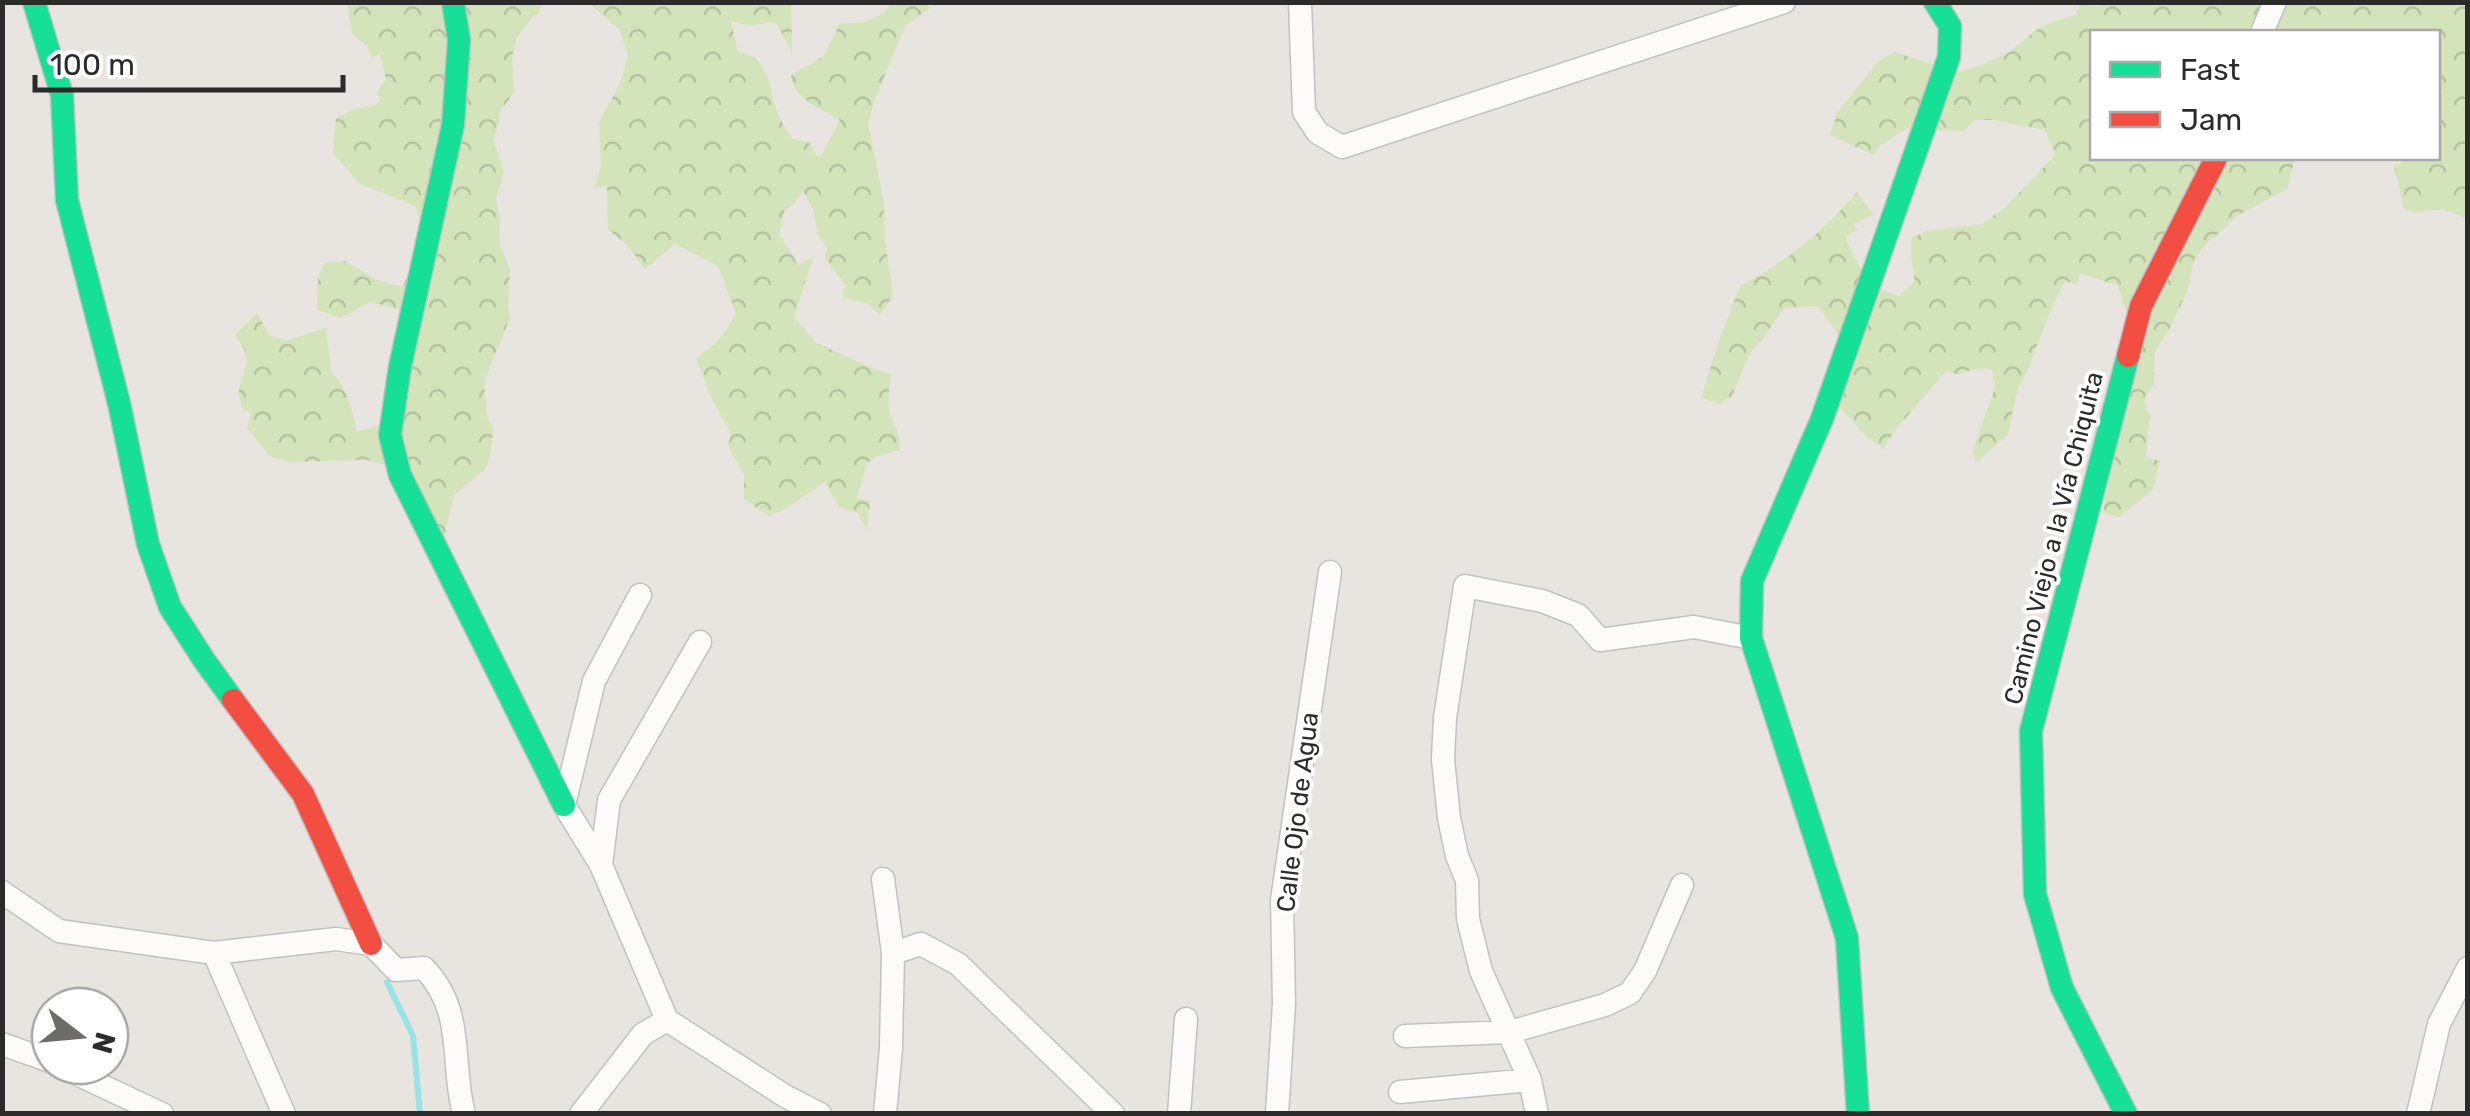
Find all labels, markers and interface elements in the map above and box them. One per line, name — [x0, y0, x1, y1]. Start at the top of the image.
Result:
scale bar — [35, 30, 342, 92]
legend — [2090, 30, 2440, 160]
text: 100 m — [50, 47, 135, 83]
text: Fast — [2180, 52, 2240, 88]
text: Jam — [2180, 102, 2242, 138]
street label: Camino Viejo a la Vía Chiquita — [1998, 369, 2109, 707]
street label: Calle Ojo de Agua — [1271, 710, 1324, 914]
north arrow — [30, 986, 130, 1086]
text: N — [85, 1029, 122, 1057]

